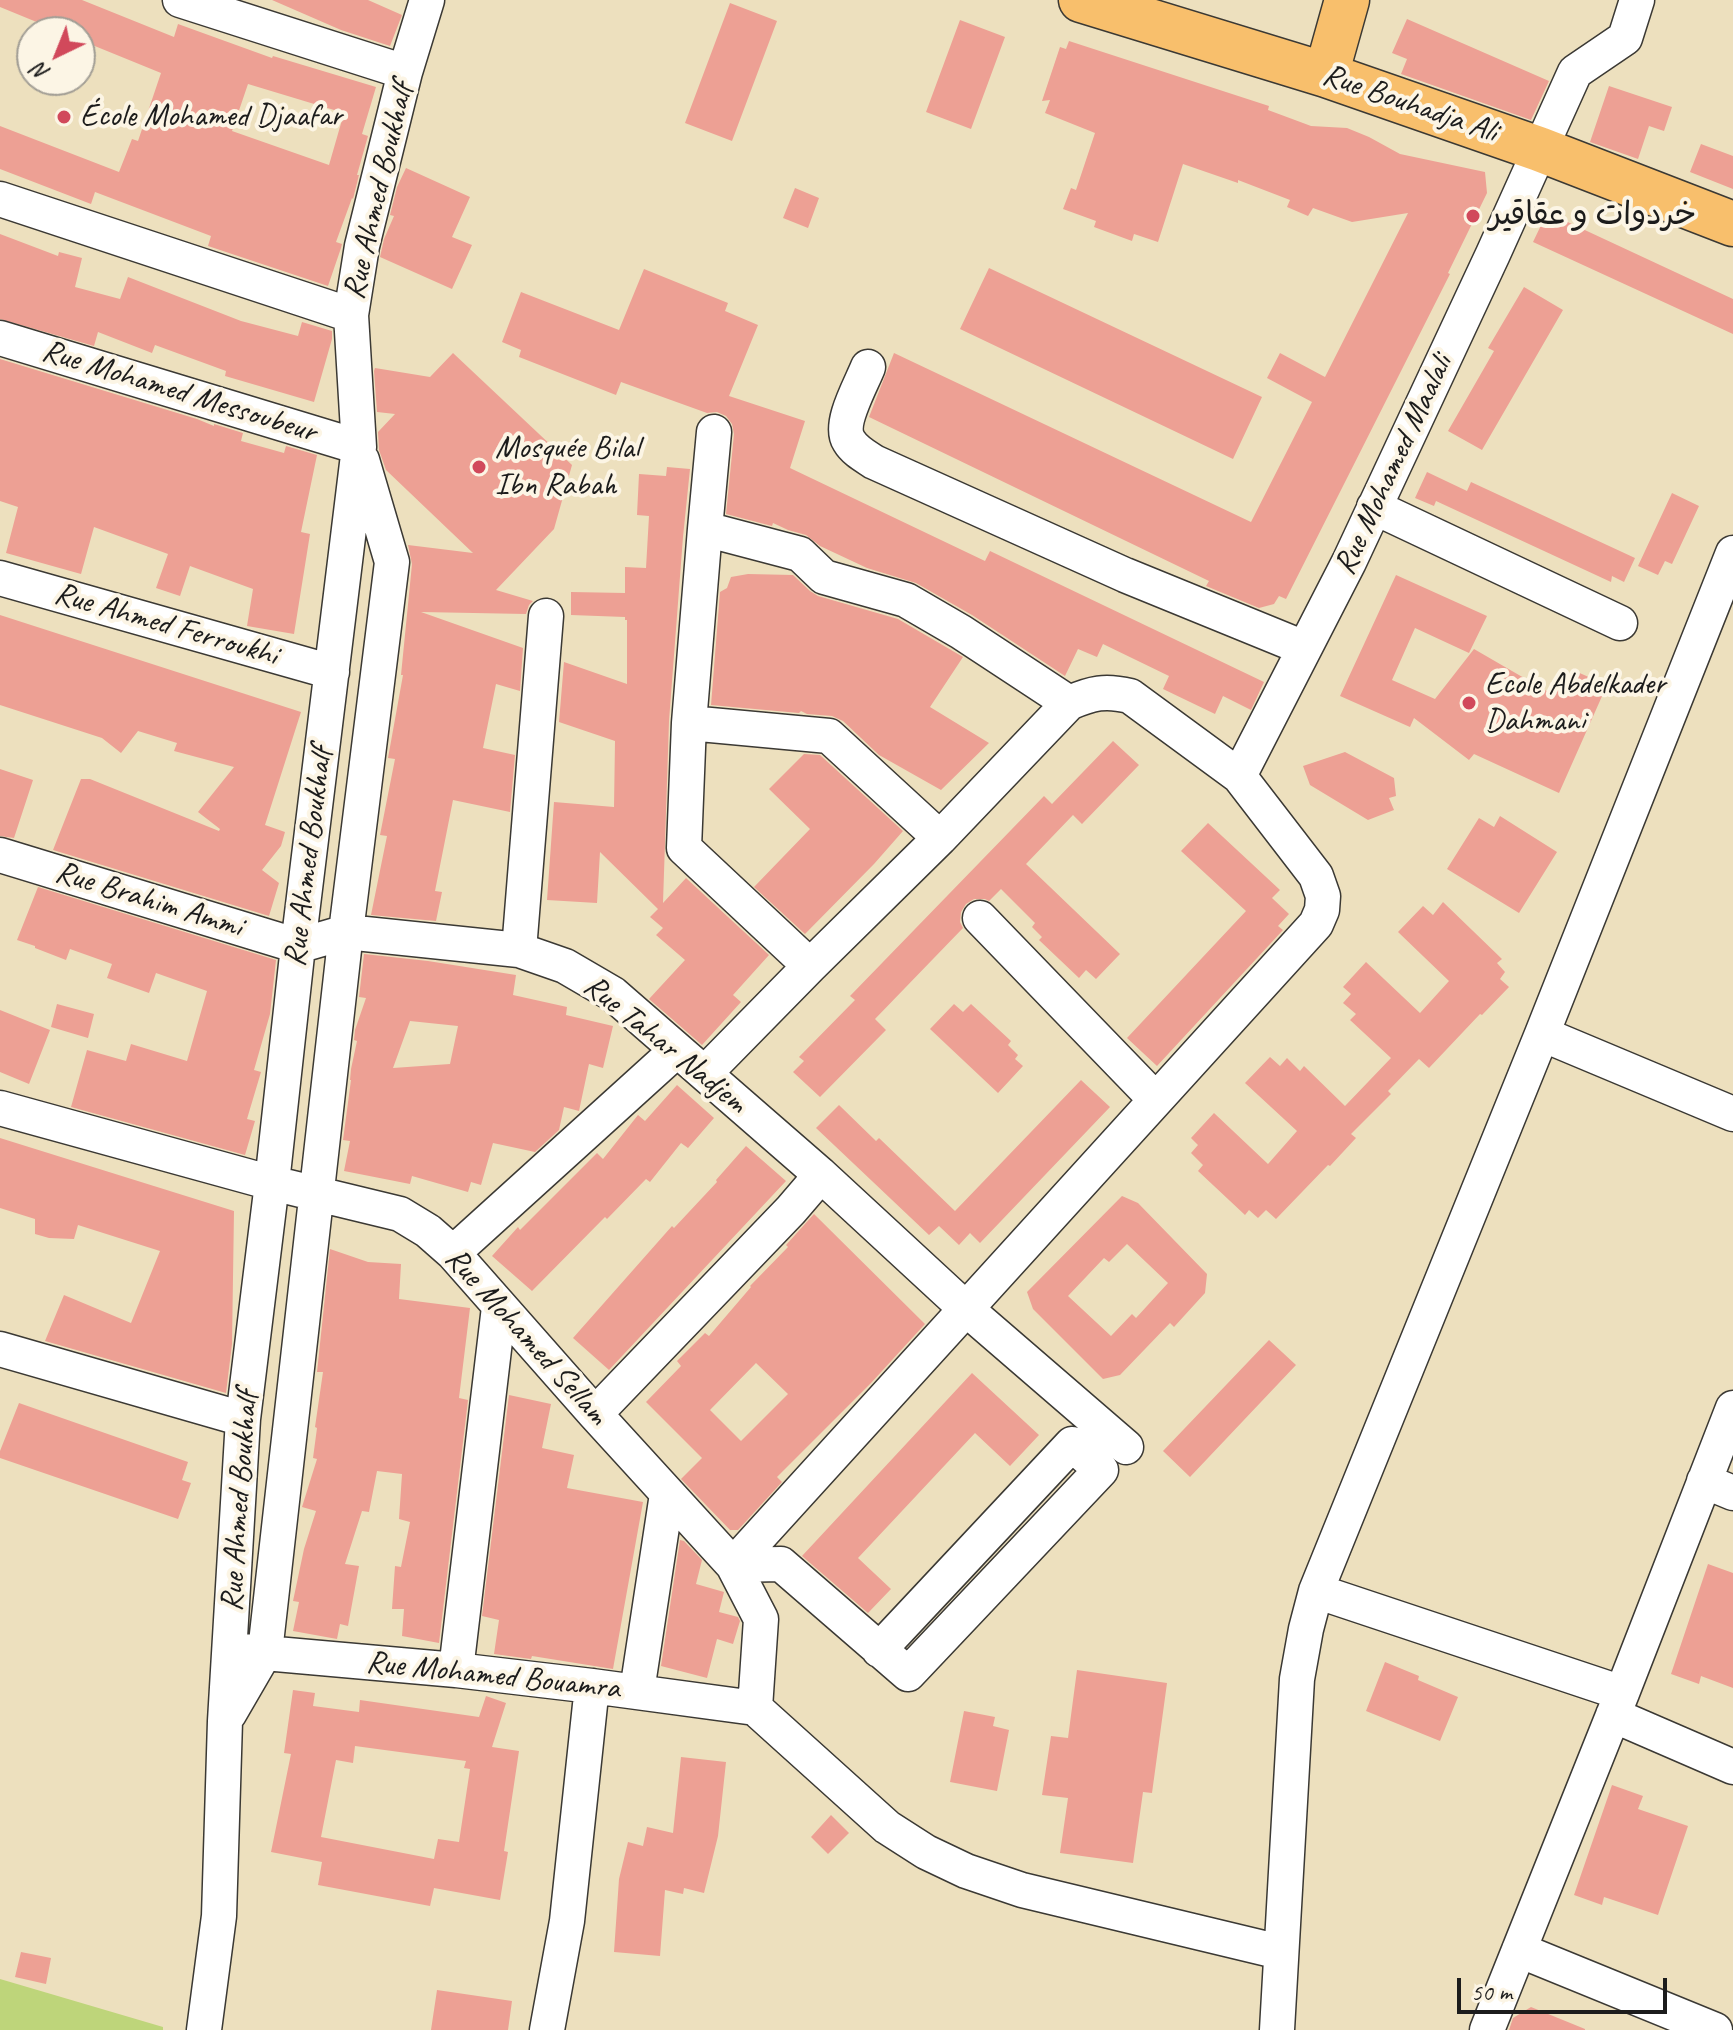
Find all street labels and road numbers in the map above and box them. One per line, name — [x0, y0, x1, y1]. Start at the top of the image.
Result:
street label: Rue Bouhadja Ali — [1318, 56, 1502, 152]
street label: Rue Ahmed Boukhalf — [335, 79, 423, 303]
street label: Rue Mohamed Messoubeur — [37, 332, 321, 452]
street label: Rue Mohamed Maalali — [1326, 349, 1462, 581]
street label: Rue Ahmed Ferroukhi — [50, 575, 282, 675]
street label: Rue Ahmed Boukhalf — [276, 745, 342, 969]
street label: Rue Brahim Ammi — [51, 853, 247, 947]
street label: Rue Tahar Nadjem — [575, 967, 755, 1123]
street label: Rue Mohamed Sellam — [436, 1240, 616, 1434]
street label: Rue Ahmed Boukhalf — [213, 1389, 267, 1613]
street label: Rue Mohamed Bouamra — [364, 1644, 622, 1708]

